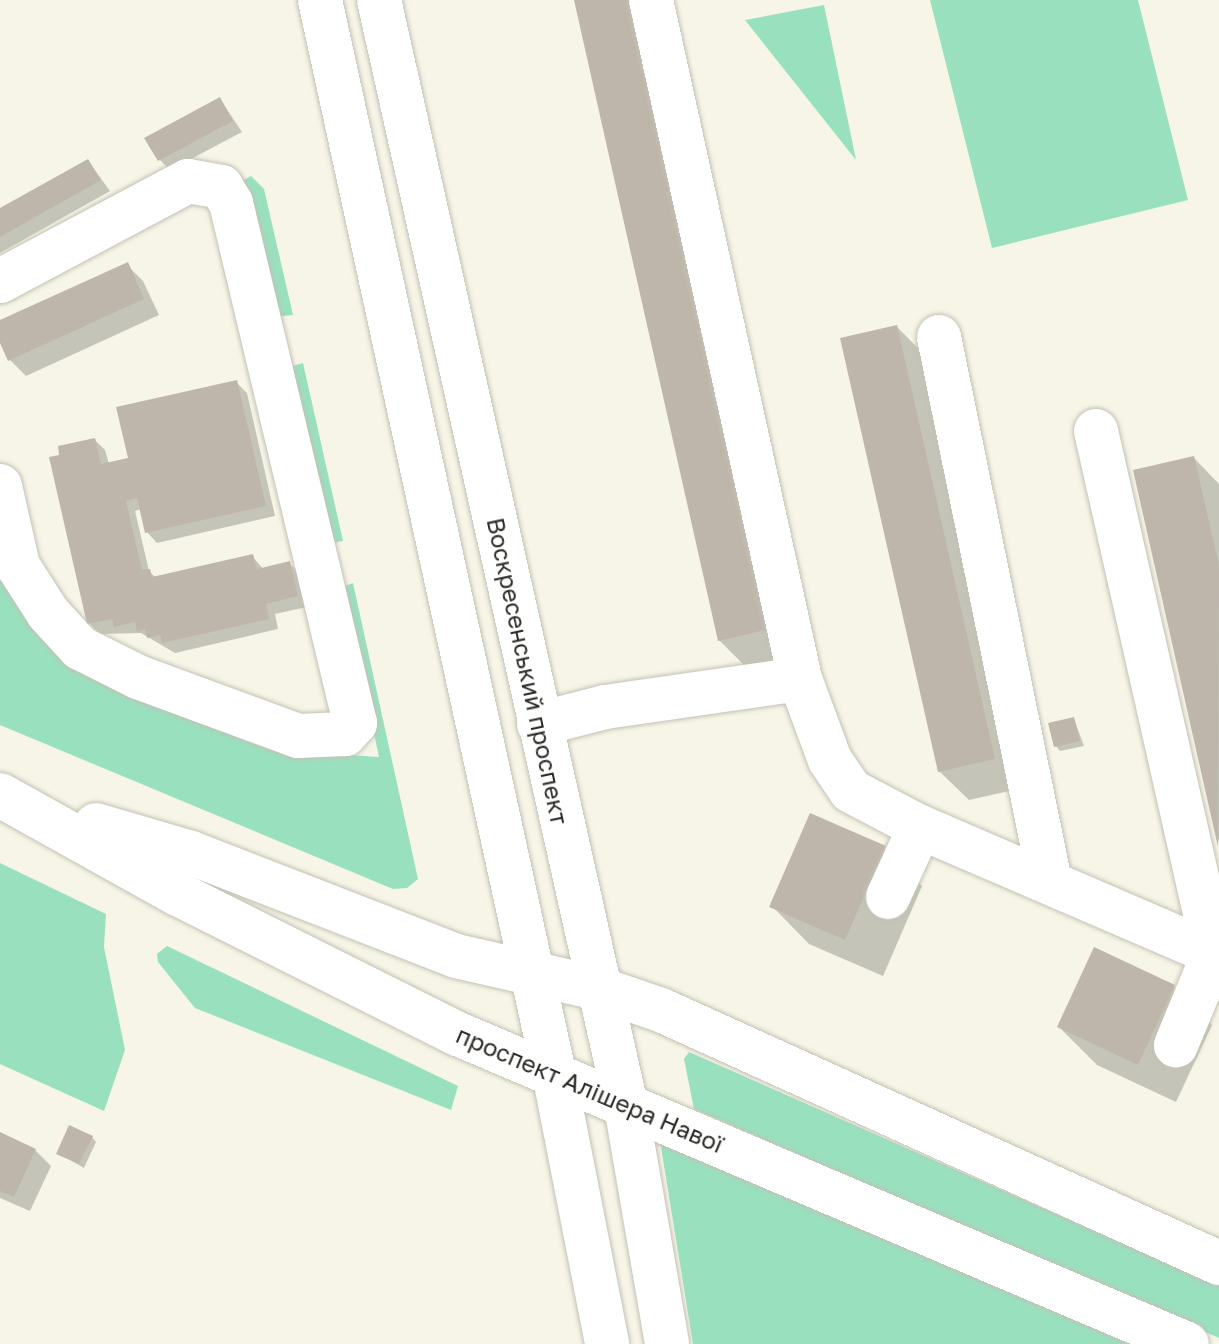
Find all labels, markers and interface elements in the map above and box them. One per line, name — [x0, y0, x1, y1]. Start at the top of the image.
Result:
street label: Воскресенський проспект — [481, 515, 575, 827]
street label: проспект Алішера Навої — [452, 1020, 728, 1158]

